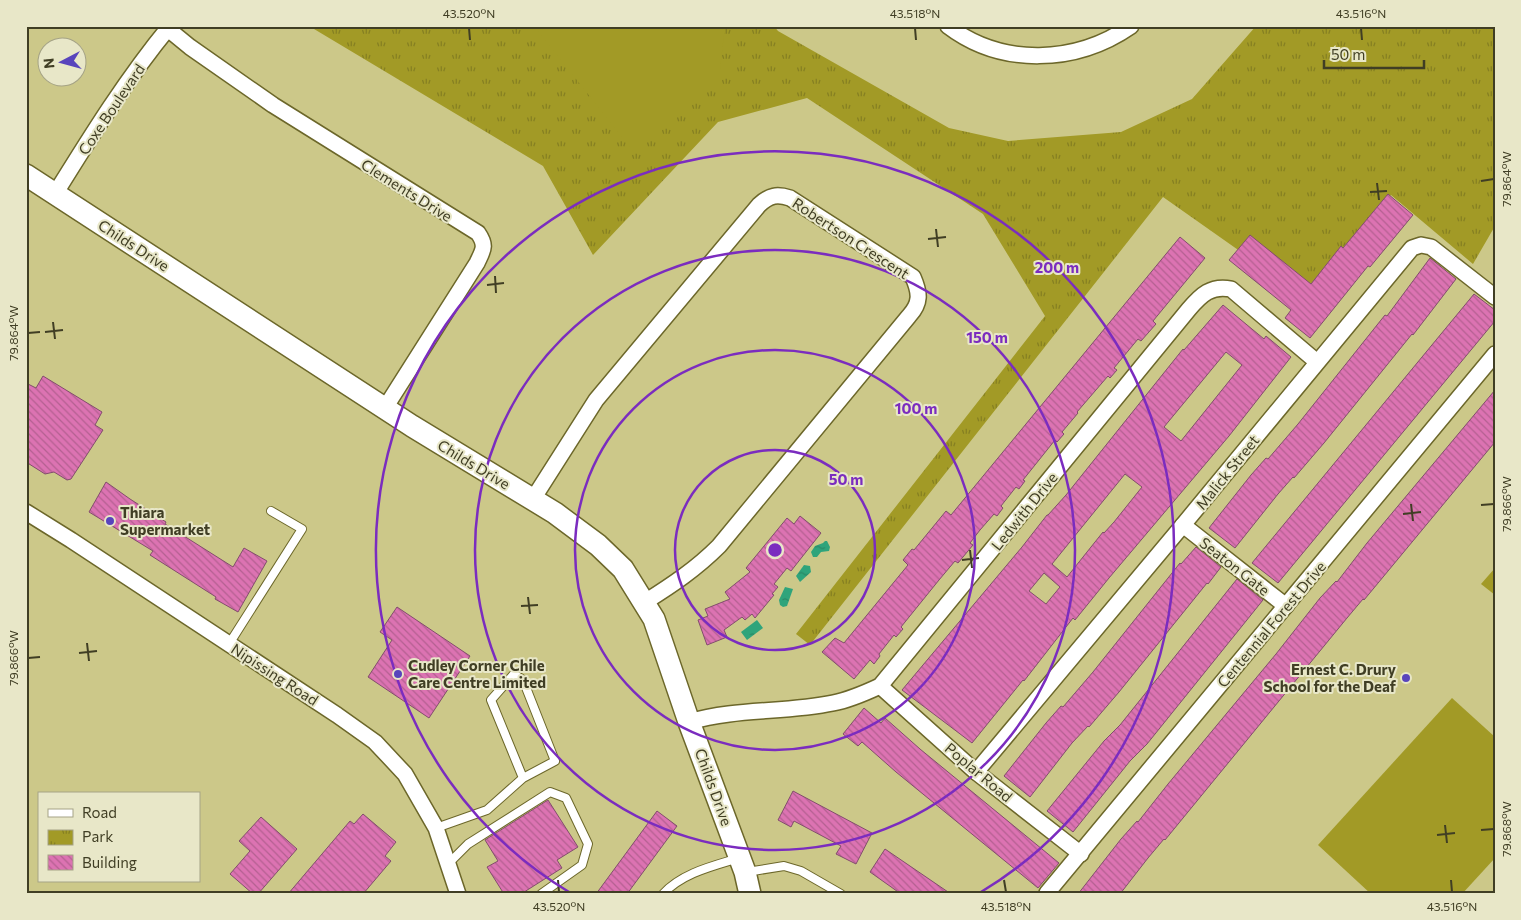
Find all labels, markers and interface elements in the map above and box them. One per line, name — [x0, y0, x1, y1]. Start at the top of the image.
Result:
text: 43.520°N — [443, 6, 495, 20]
text: 43.518°N — [890, 6, 940, 20]
text: 43.516°N — [1336, 6, 1386, 20]
north arrow — [38, 38, 88, 88]
scale bar — [1324, 38, 1424, 70]
text: 50 m — [1331, 45, 1365, 63]
text: N — [40, 57, 58, 70]
street label: Coxe Boulevard — [74, 60, 148, 158]
text: 79.864°W — [1499, 151, 1513, 207]
street label: Clements Drive — [358, 155, 456, 225]
street label: Robertson Crescent — [789, 194, 913, 282]
street label: Childs Drive — [95, 215, 173, 275]
text: 200 m — [1035, 258, 1079, 276]
text: 79.864°W — [6, 305, 20, 361]
text: 150 m — [966, 328, 1008, 346]
text: 100 m — [895, 399, 937, 417]
street label: Malick Street — [1192, 431, 1262, 513]
street label: Childs Drive — [435, 435, 513, 493]
street label: Ledwith Drive — [987, 468, 1061, 554]
text: 50 m — [829, 470, 863, 488]
text: 79.866°W — [1499, 476, 1513, 532]
place label: Thiara Supermarket — [120, 503, 210, 538]
marker: Thiara Supermarket — [104, 515, 116, 527]
street label: Seaton Gate — [1196, 533, 1274, 599]
centre of rings — [766, 541, 784, 559]
street label: Centennial Forest Drive — [1213, 557, 1329, 691]
text: 79.866°W — [6, 630, 20, 686]
street label: Nipissing Road — [228, 639, 322, 709]
place label: Cudley Corner Chile Care Centre Limited — [408, 656, 546, 691]
place label: Ernest C. Drury School for the Deaf — [1264, 660, 1397, 695]
marker: Cudley Corner Chile Care Centre Limited — [392, 668, 404, 680]
marker: Ernest C. Drury School for the Deaf — [1400, 672, 1412, 684]
street label: Poplar Road — [942, 739, 1016, 805]
street label: Childs Drive — [692, 746, 736, 828]
legend — [38, 792, 200, 882]
text: 79.868°W — [1499, 801, 1513, 857]
text: Road — [82, 803, 117, 821]
text: Park — [82, 827, 113, 845]
text: Building — [82, 853, 137, 871]
text: 43.520°N — [533, 899, 585, 913]
text: 43.518°N — [981, 899, 1031, 913]
text: 43.516°N — [1427, 899, 1477, 913]

